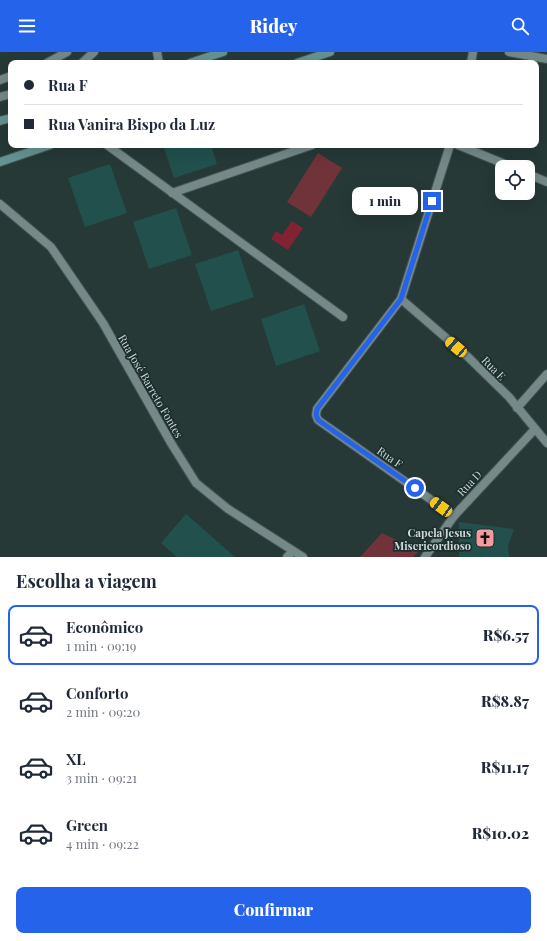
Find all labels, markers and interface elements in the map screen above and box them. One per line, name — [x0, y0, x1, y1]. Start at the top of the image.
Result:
text: Ridey — [250, 14, 297, 38]
icon: menu — [16, 15, 38, 37]
icon: search — [509, 15, 531, 37]
text: Rua F — [48, 75, 88, 95]
text: Rua Vanira Bispo da Luz — [48, 114, 215, 134]
map controls — [495, 160, 535, 200]
button: locate — [495, 160, 535, 200]
callout: 1 min — [352, 187, 418, 215]
text: 1 min — [369, 192, 401, 209]
route end — [423, 192, 441, 210]
street label: Rua José Barreto Fontes — [115, 331, 187, 441]
car — [443, 335, 469, 359]
street label: Rua E — [479, 353, 510, 384]
street label: Rua F — [374, 443, 406, 471]
street label: Rua D — [453, 467, 485, 499]
route start — [406, 479, 424, 497]
car — [428, 495, 454, 519]
place label: Capela Jesus Misericordioso — [394, 525, 471, 553]
church icon: Capela Jesus Misericordioso — [474, 527, 496, 549]
text: Escolha a viagem — [16, 569, 157, 593]
icon: car — [18, 617, 54, 653]
text: Econômico — [66, 617, 143, 637]
text: R$6.57 — [483, 625, 529, 645]
text: 1 min · 09:19 — [66, 637, 136, 654]
icon: car — [18, 683, 54, 719]
text: Conforto — [66, 683, 128, 703]
text: R$8.87 — [481, 691, 529, 711]
text: 2 min · 09:20 — [66, 703, 140, 720]
icon: car — [18, 749, 54, 785]
text: XL — [66, 749, 86, 769]
text: R$11.17 — [481, 757, 529, 777]
text: 3 min · 09:21 — [66, 769, 137, 786]
icon: car — [18, 815, 54, 851]
text: Green — [66, 815, 108, 835]
text: R$10.02 — [472, 823, 529, 843]
text: 4 min · 09:22 — [66, 835, 139, 852]
button: Confirmar — [16, 887, 531, 933]

